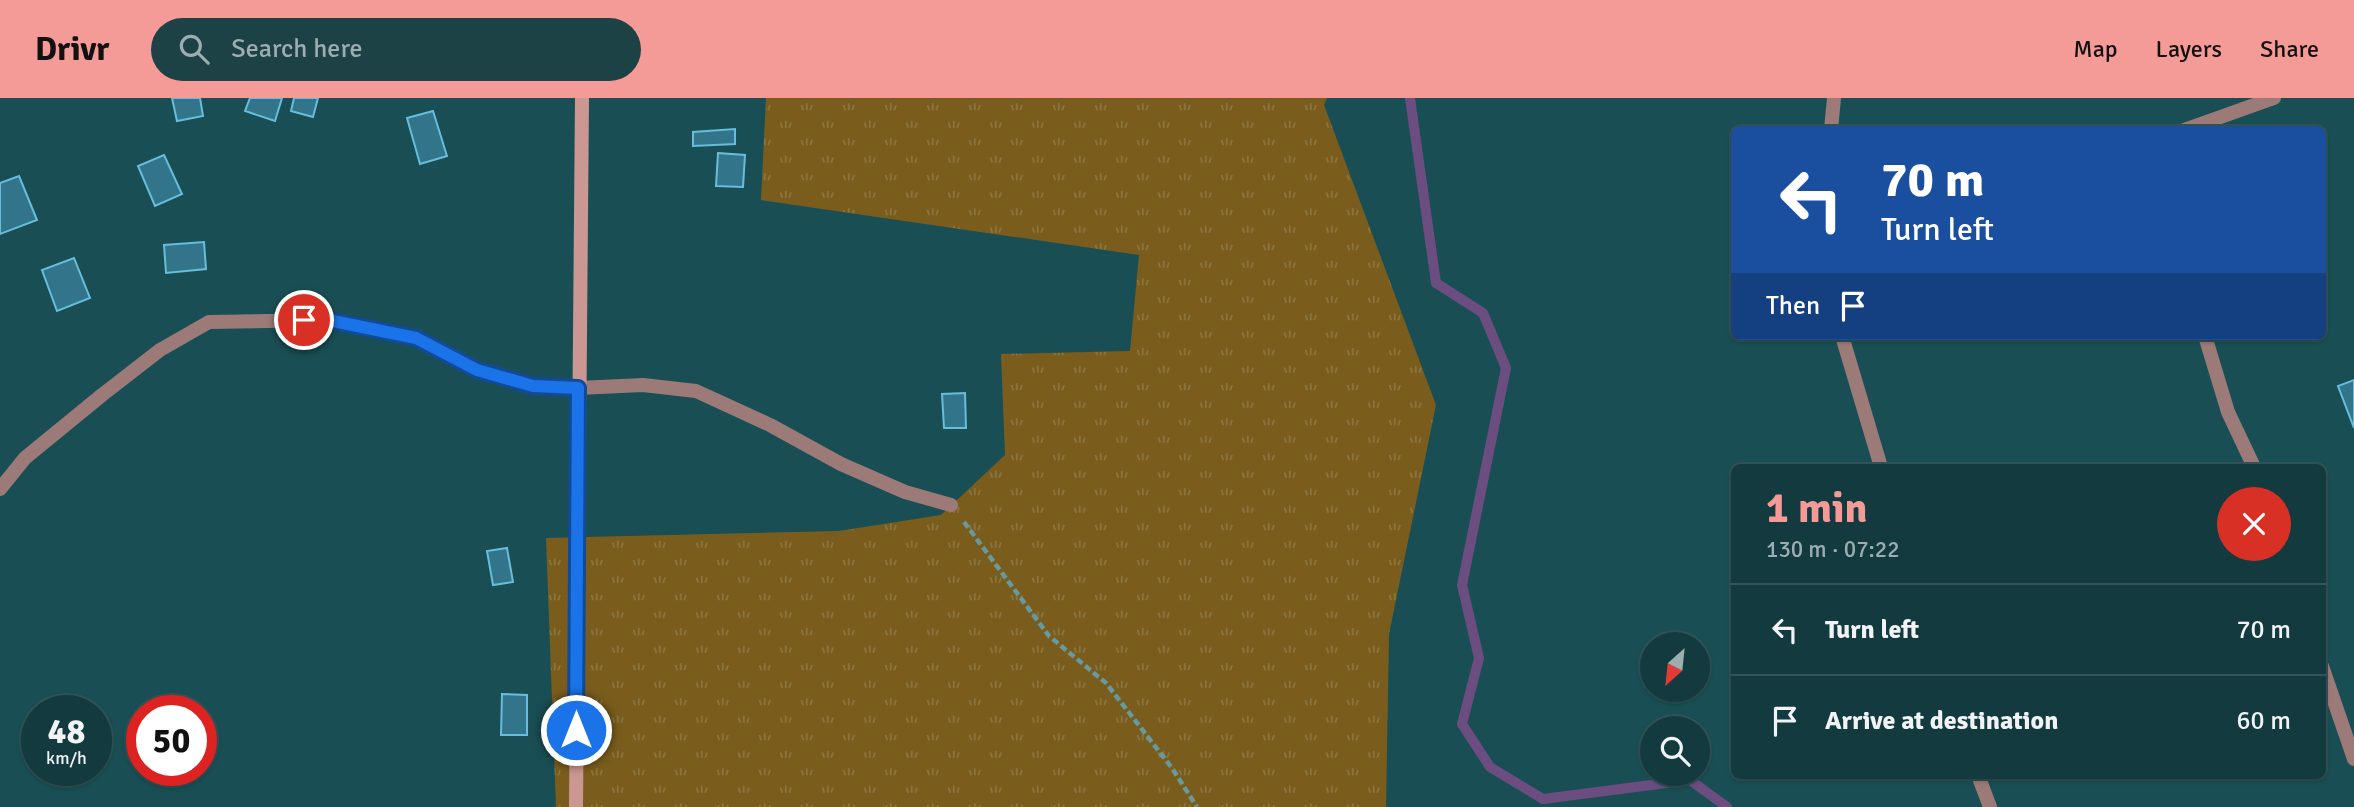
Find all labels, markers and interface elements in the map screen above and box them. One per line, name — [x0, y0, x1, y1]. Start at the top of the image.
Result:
search box — [151, 18, 641, 81]
text: Drivr — [35, 29, 109, 70]
icon: search — [175, 30, 213, 68]
text: Search here — [231, 33, 362, 65]
text: Map — [2073, 34, 2118, 64]
text: Layers — [2156, 34, 2222, 64]
text: Share — [2260, 34, 2319, 64]
text: 70 m — [1881, 150, 1984, 210]
icon: left — [1766, 154, 1857, 245]
text: Turn left — [1881, 210, 1994, 249]
icon: arrive — [1834, 287, 1872, 325]
pin — [274, 290, 334, 350]
text: Then — [1766, 290, 1820, 322]
icon: arrive — [285, 301, 323, 339]
text: 1 min — [1766, 483, 1867, 534]
button: close — [2217, 487, 2291, 561]
text: 130 m · 07:22 — [1766, 535, 1900, 564]
icon: left — [1766, 611, 1804, 649]
text: Turn left — [1825, 614, 1919, 646]
text: 70 m — [2236, 614, 2291, 646]
north arrow — [1640, 632, 1710, 702]
map controls — [1640, 632, 1710, 786]
position arrow — [539, 693, 613, 767]
speed limit sign: 50 — [126, 695, 217, 786]
icon: arrive — [1766, 702, 1804, 740]
text: Arrive at destination — [1825, 705, 2058, 737]
text: 60 m — [2236, 705, 2291, 737]
text: 48 — [48, 710, 85, 753]
button: search — [1640, 716, 1710, 786]
text: km/h — [46, 747, 87, 769]

